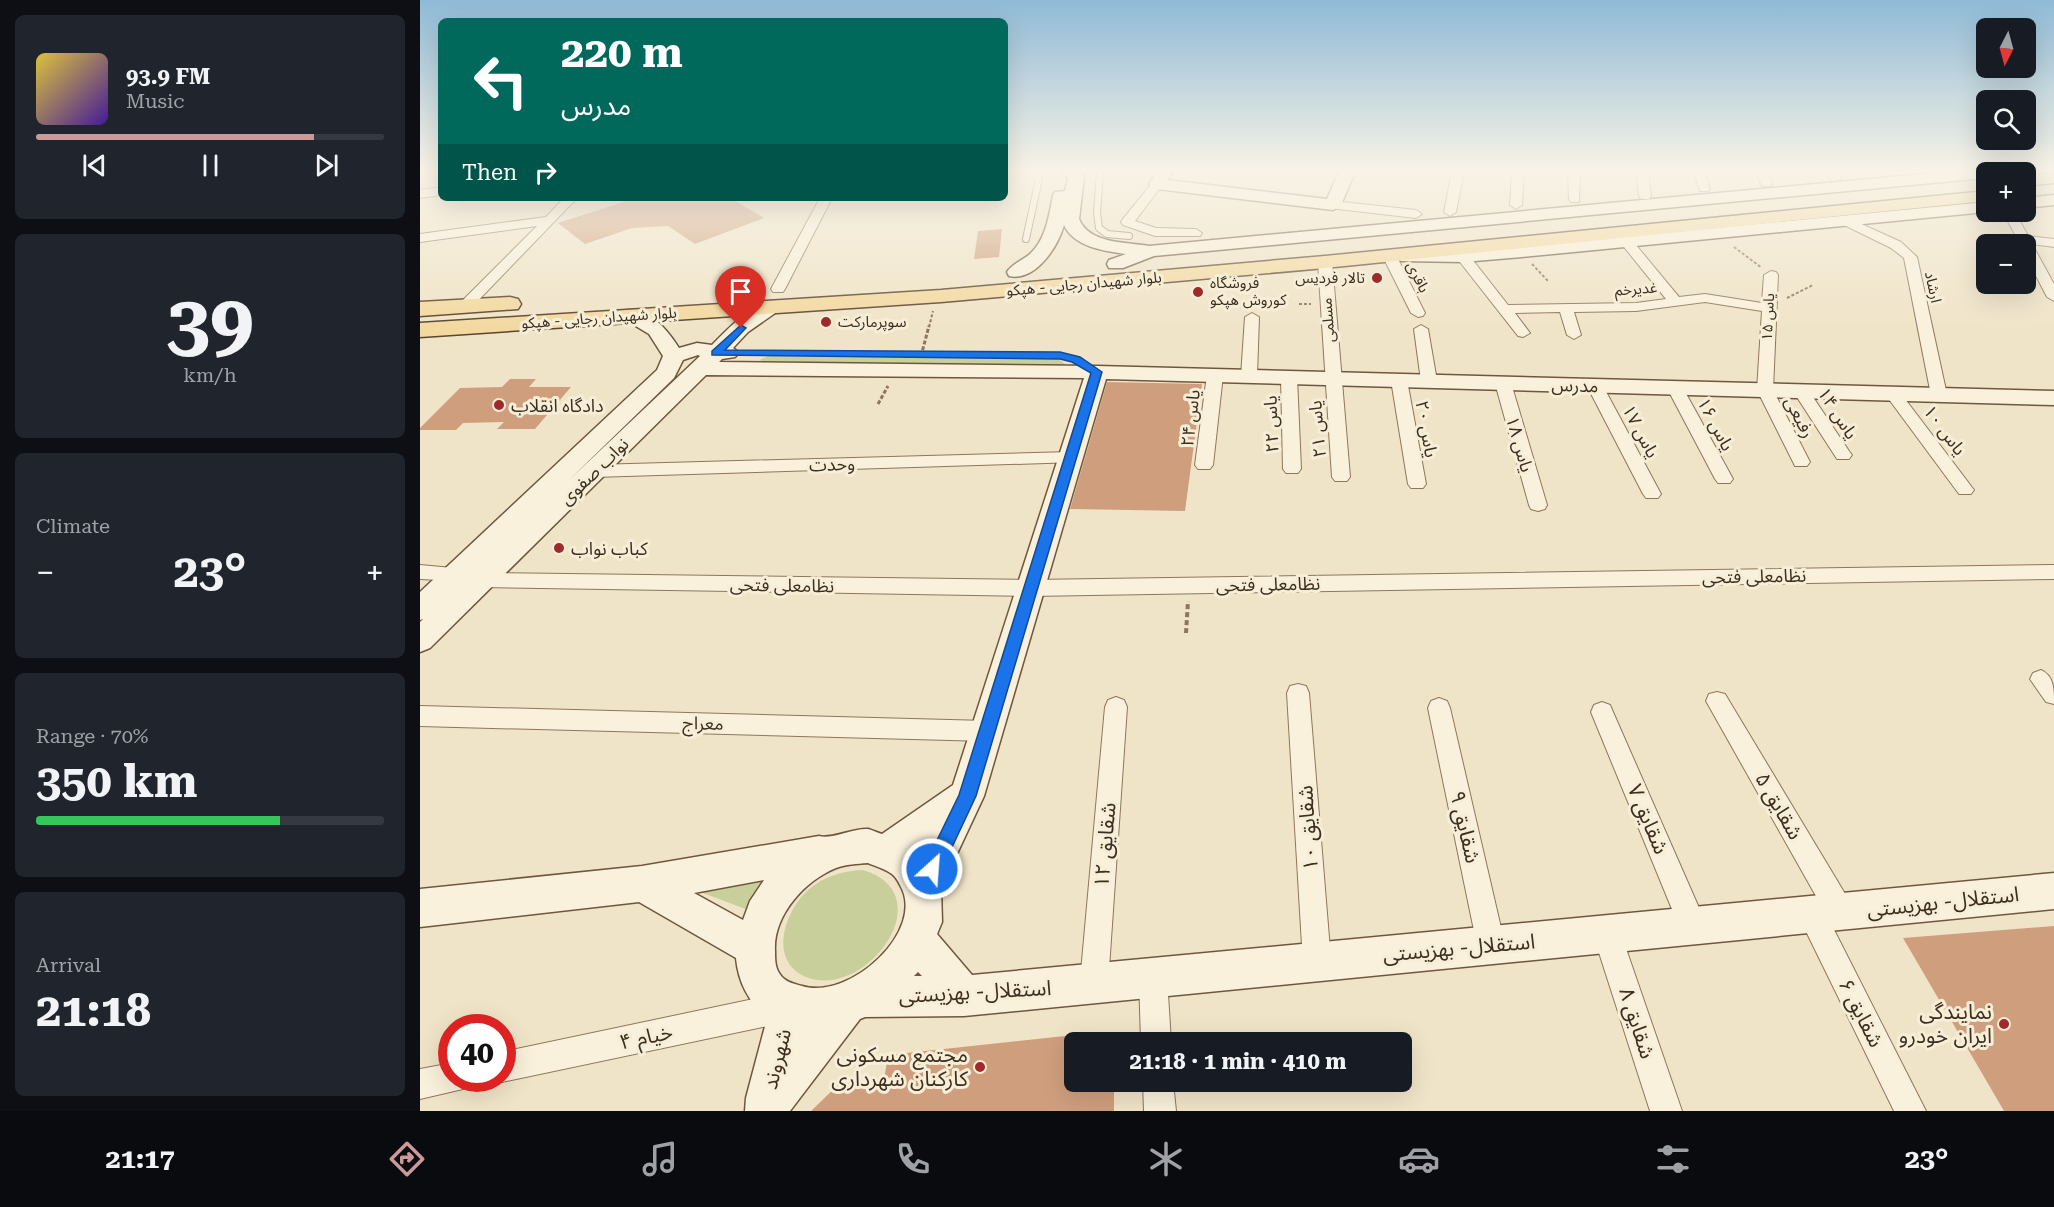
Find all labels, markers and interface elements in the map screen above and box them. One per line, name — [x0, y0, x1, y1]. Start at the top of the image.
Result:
north arrow — [1976, 18, 2036, 78]
map controls — [1976, 18, 2036, 294]
text: 220 m — [561, 28, 683, 77]
icon: left — [462, 42, 540, 120]
text: 93.9 FM — [126, 64, 210, 89]
text: Music — [126, 89, 185, 113]
text: مدرس — [561, 90, 631, 122]
button: search — [1976, 90, 2036, 150]
icon: previous — [78, 149, 111, 182]
icon: pause — [194, 149, 227, 182]
icon: next — [310, 149, 343, 182]
icon: right — [529, 156, 562, 189]
text: Then — [462, 160, 517, 185]
button: + — [1976, 162, 2036, 222]
button: − — [1976, 234, 2036, 294]
street label: باقری — [1403, 258, 1433, 296]
pin — [715, 266, 766, 328]
street label: بلوار شهیدان رجایی - هپکو — [1006, 268, 1162, 301]
place label: تالار فردیس — [1295, 269, 1365, 287]
street label: ارشاد — [1921, 270, 1945, 304]
marker: تالار فردیس — [1370, 271, 1384, 285]
place label: فروشگاه کوروش هپکو — [1210, 274, 1287, 310]
icon: arrive — [724, 275, 757, 308]
text: 39 — [166, 278, 254, 369]
street label: غدیرخم — [1614, 279, 1658, 301]
marker: فروشگاه کوروش هپکو — [1191, 285, 1205, 299]
street label: یاس ۱۵ — [1758, 293, 1778, 341]
street label: مسلمی — [1317, 297, 1339, 343]
street label: بلوار شهیدان رجایی - هپکو — [521, 304, 677, 334]
place label: سوپرمارکت — [838, 313, 907, 332]
marker: سوپرمارکت — [819, 315, 833, 329]
text: km/h — [183, 363, 237, 387]
street label: مدرس — [1551, 374, 1599, 397]
street label: یاس ۱۴ — [1813, 383, 1862, 443]
street label: یاس ۲۴ — [1176, 388, 1205, 448]
street label: رفیعی — [1780, 393, 1819, 442]
street label: یاس ۱۶ — [1692, 394, 1739, 455]
place label: دادگاه انقلاب — [511, 395, 604, 416]
street label: یاس ۲۲ — [1260, 395, 1283, 453]
marker: دادگاه انقلاب — [492, 398, 506, 412]
street label: یاس ۲۱ — [1304, 399, 1331, 459]
street label: یاس ۲۰ — [1411, 399, 1442, 459]
street label: یاس ۱۷ — [1617, 401, 1664, 462]
street label: یاس ۱۰ — [1919, 401, 1971, 460]
street label: یاس ۱۸ — [1501, 413, 1538, 475]
street label: نواب صفوی — [555, 433, 633, 510]
street label: وحدت — [809, 453, 855, 475]
text: Climate — [36, 514, 110, 538]
place label: کباب نواب — [571, 538, 648, 560]
marker: کباب نواب — [552, 541, 566, 555]
text: 23° — [174, 545, 246, 598]
text: − — [36, 553, 54, 592]
text: + — [366, 553, 384, 592]
street label: نظامعلی فتحی — [1702, 565, 1806, 588]
street label: نظامعلی فتحی — [1216, 573, 1320, 596]
street label: نظامعلی فتحی — [730, 574, 834, 597]
street label: معراج — [682, 712, 724, 737]
text: Range · 70% — [36, 724, 148, 748]
text: 350 km — [36, 755, 197, 808]
street label: شقایق ۵ — [1749, 768, 1808, 844]
street label: شقایق ۷ — [1622, 780, 1673, 858]
street label: شقایق ۱۰ — [1293, 784, 1324, 872]
street label: شقایق ۹ — [1444, 788, 1485, 866]
street label: شقایق ۱۲ — [1089, 801, 1122, 889]
position arrow — [900, 837, 964, 901]
street label: استقلال- بهزیستی — [1866, 882, 2020, 922]
street label: استقلال- بهزیستی — [1382, 929, 1536, 967]
text: Arrival — [36, 953, 101, 977]
street label: شقایق ۶ — [1833, 975, 1888, 1052]
street label: استقلال- بهزیستی — [898, 976, 1052, 1008]
text: 21:18 — [36, 984, 151, 1037]
street label: شقایق ۸ — [1613, 984, 1660, 1062]
place label: نمایندگی ایران خودرو — [1899, 1000, 1992, 1048]
speed limit sign: 40 — [438, 1014, 516, 1092]
marker: نمایندگی ایران خودرو — [1997, 1017, 2011, 1031]
street label: خیام ۴ — [617, 1020, 676, 1058]
street label: شهروند — [758, 1026, 796, 1092]
place label: مجتمع مسکونی کارکنان شهرداری — [831, 1043, 968, 1091]
text: 21:18 · 1 min · 410 m — [1129, 1049, 1347, 1074]
marker: مجتمع مسکونی کارکنان شهرداری — [973, 1060, 987, 1074]
icon: directions — [386, 1138, 428, 1180]
icon: music — [639, 1138, 681, 1180]
icon: phone — [892, 1138, 934, 1180]
icon: climate — [1145, 1138, 1187, 1180]
icon: car — [1398, 1138, 1440, 1180]
icon: filters — [1652, 1138, 1694, 1180]
text: 21:17 — [106, 1143, 175, 1175]
text: 23° — [1905, 1143, 1948, 1175]

